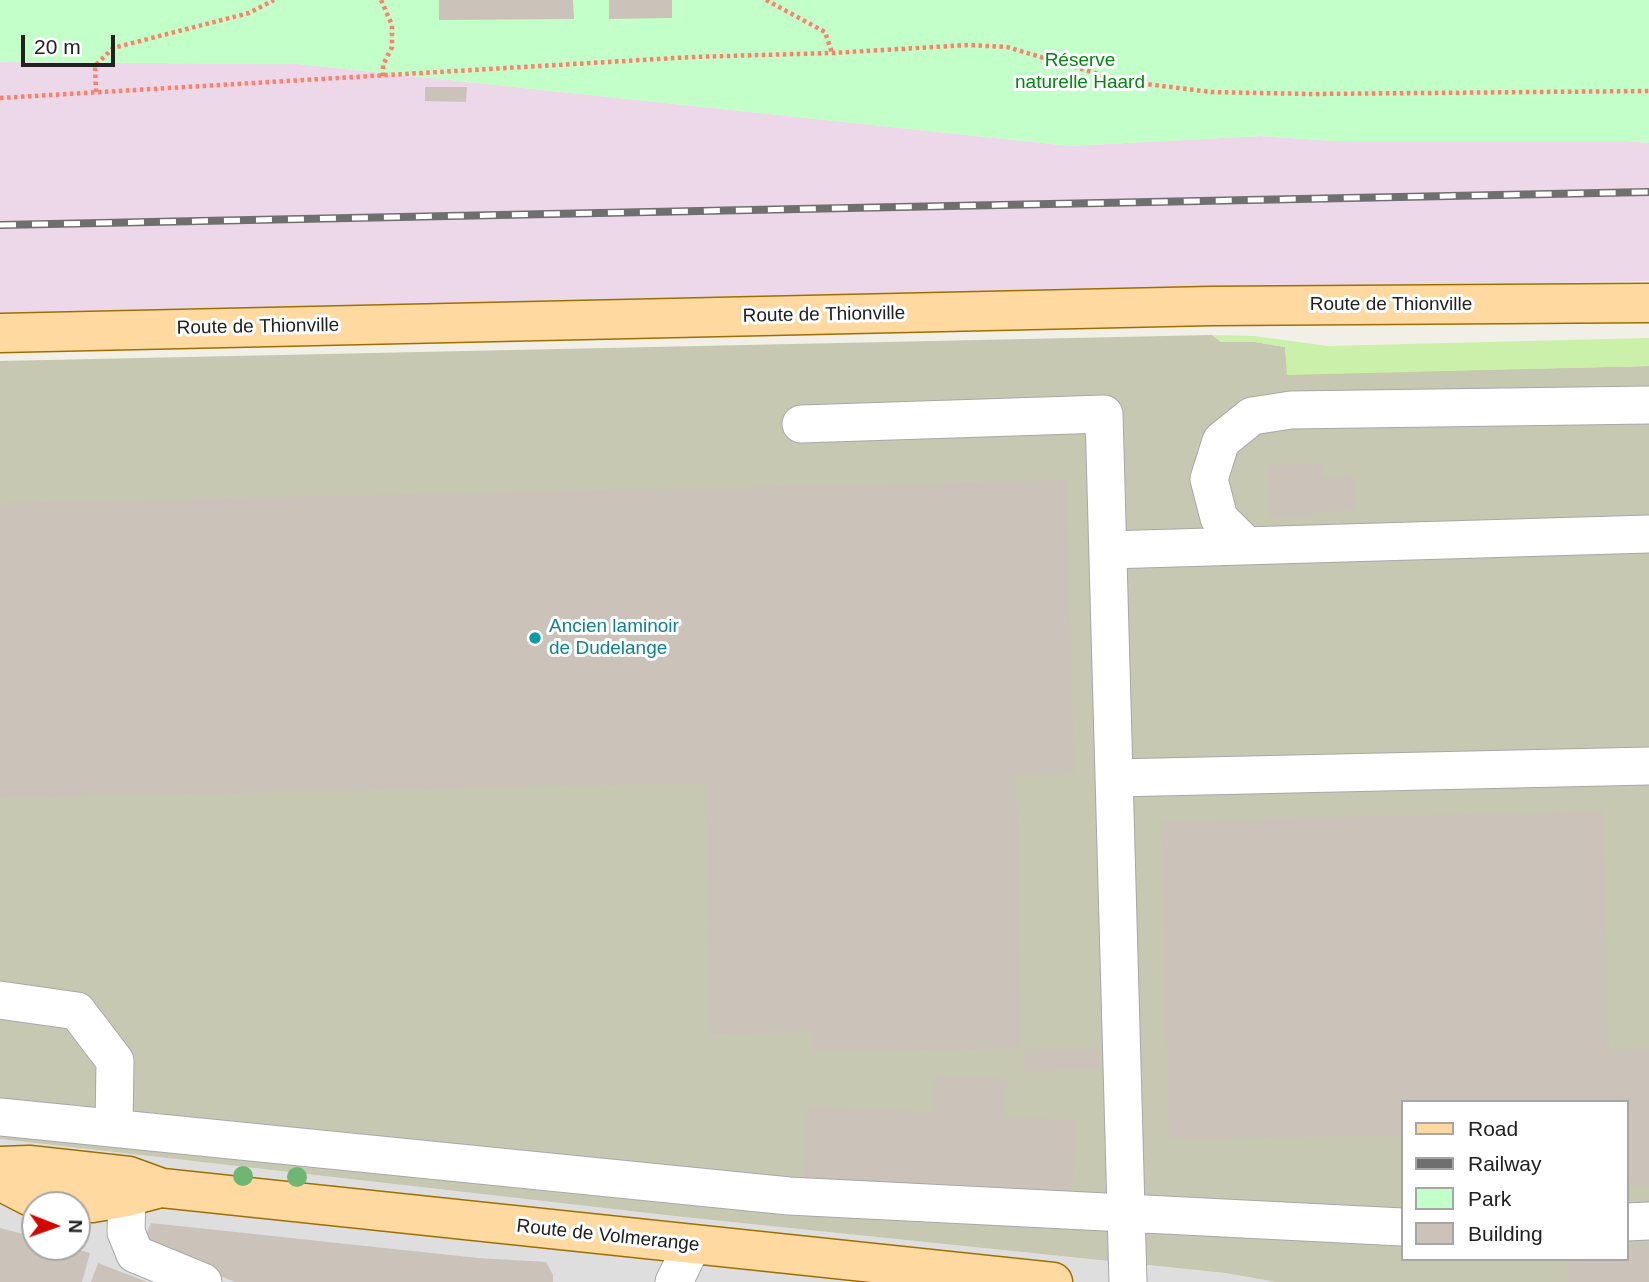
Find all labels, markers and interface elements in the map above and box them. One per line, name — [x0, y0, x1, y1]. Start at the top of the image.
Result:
scale bar — [24, 21, 119, 65]
text: 20 m — [34, 35, 81, 58]
park label: Réserve naturelle Haard — [1015, 50, 1145, 94]
street label: Route de Thionville — [1310, 294, 1472, 316]
street label: Route de Thionville — [742, 302, 906, 328]
street label: Route de Thionville — [176, 314, 340, 340]
place label: Ancien laminoir de Dudelange — [549, 616, 679, 660]
marker: Ancien laminoir de Dudelange — [527, 630, 543, 646]
legend — [1400, 1100, 1628, 1261]
text: Road — [1468, 1117, 1518, 1140]
text: Railway — [1468, 1152, 1542, 1175]
text: Park — [1468, 1187, 1511, 1210]
north arrow — [21, 1191, 91, 1261]
street label: Route de Volmerange — [515, 1215, 701, 1257]
text: N — [65, 1219, 86, 1233]
text: Building — [1468, 1222, 1543, 1245]

